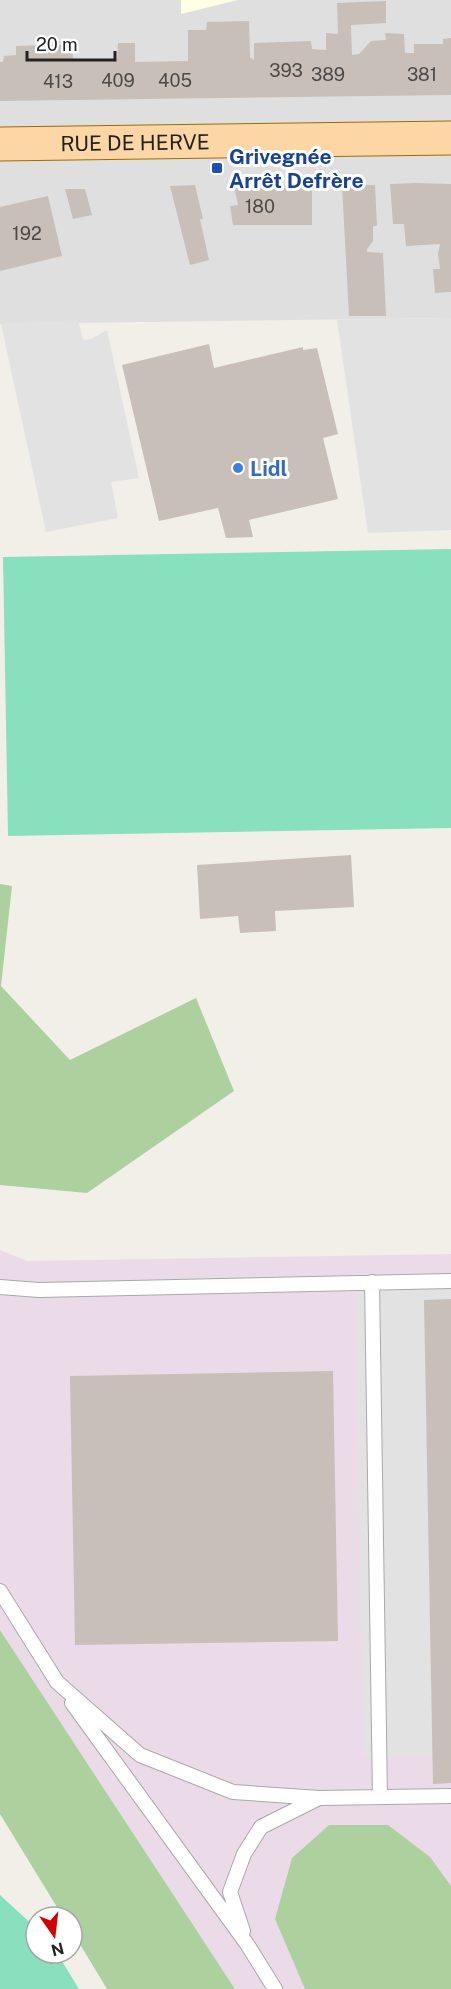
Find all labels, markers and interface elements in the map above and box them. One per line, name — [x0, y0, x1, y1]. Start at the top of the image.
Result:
scale bar — [27, 24, 116, 62]
text: 20 m — [36, 34, 78, 55]
house number: 393 — [269, 60, 303, 81]
house number: 389 — [311, 64, 345, 85]
house number: 381 — [407, 64, 437, 85]
house number: 409 — [101, 70, 135, 91]
house number: 405 — [158, 70, 192, 91]
house number: 413 — [43, 71, 73, 92]
street label: RUE DE HERVE — [60, 129, 210, 156]
place label: Grivegnée Arrêt Defrère — [229, 144, 364, 193]
marker: Grivegnée Arrêt Defrère — [210, 161, 224, 175]
house number: 180 — [245, 196, 275, 217]
house number: 192 — [12, 223, 42, 244]
place label: Lidl — [250, 456, 288, 481]
marker: Lidl — [231, 461, 245, 475]
north arrow — [24, 1905, 84, 1965]
text: N — [49, 1938, 66, 1960]

